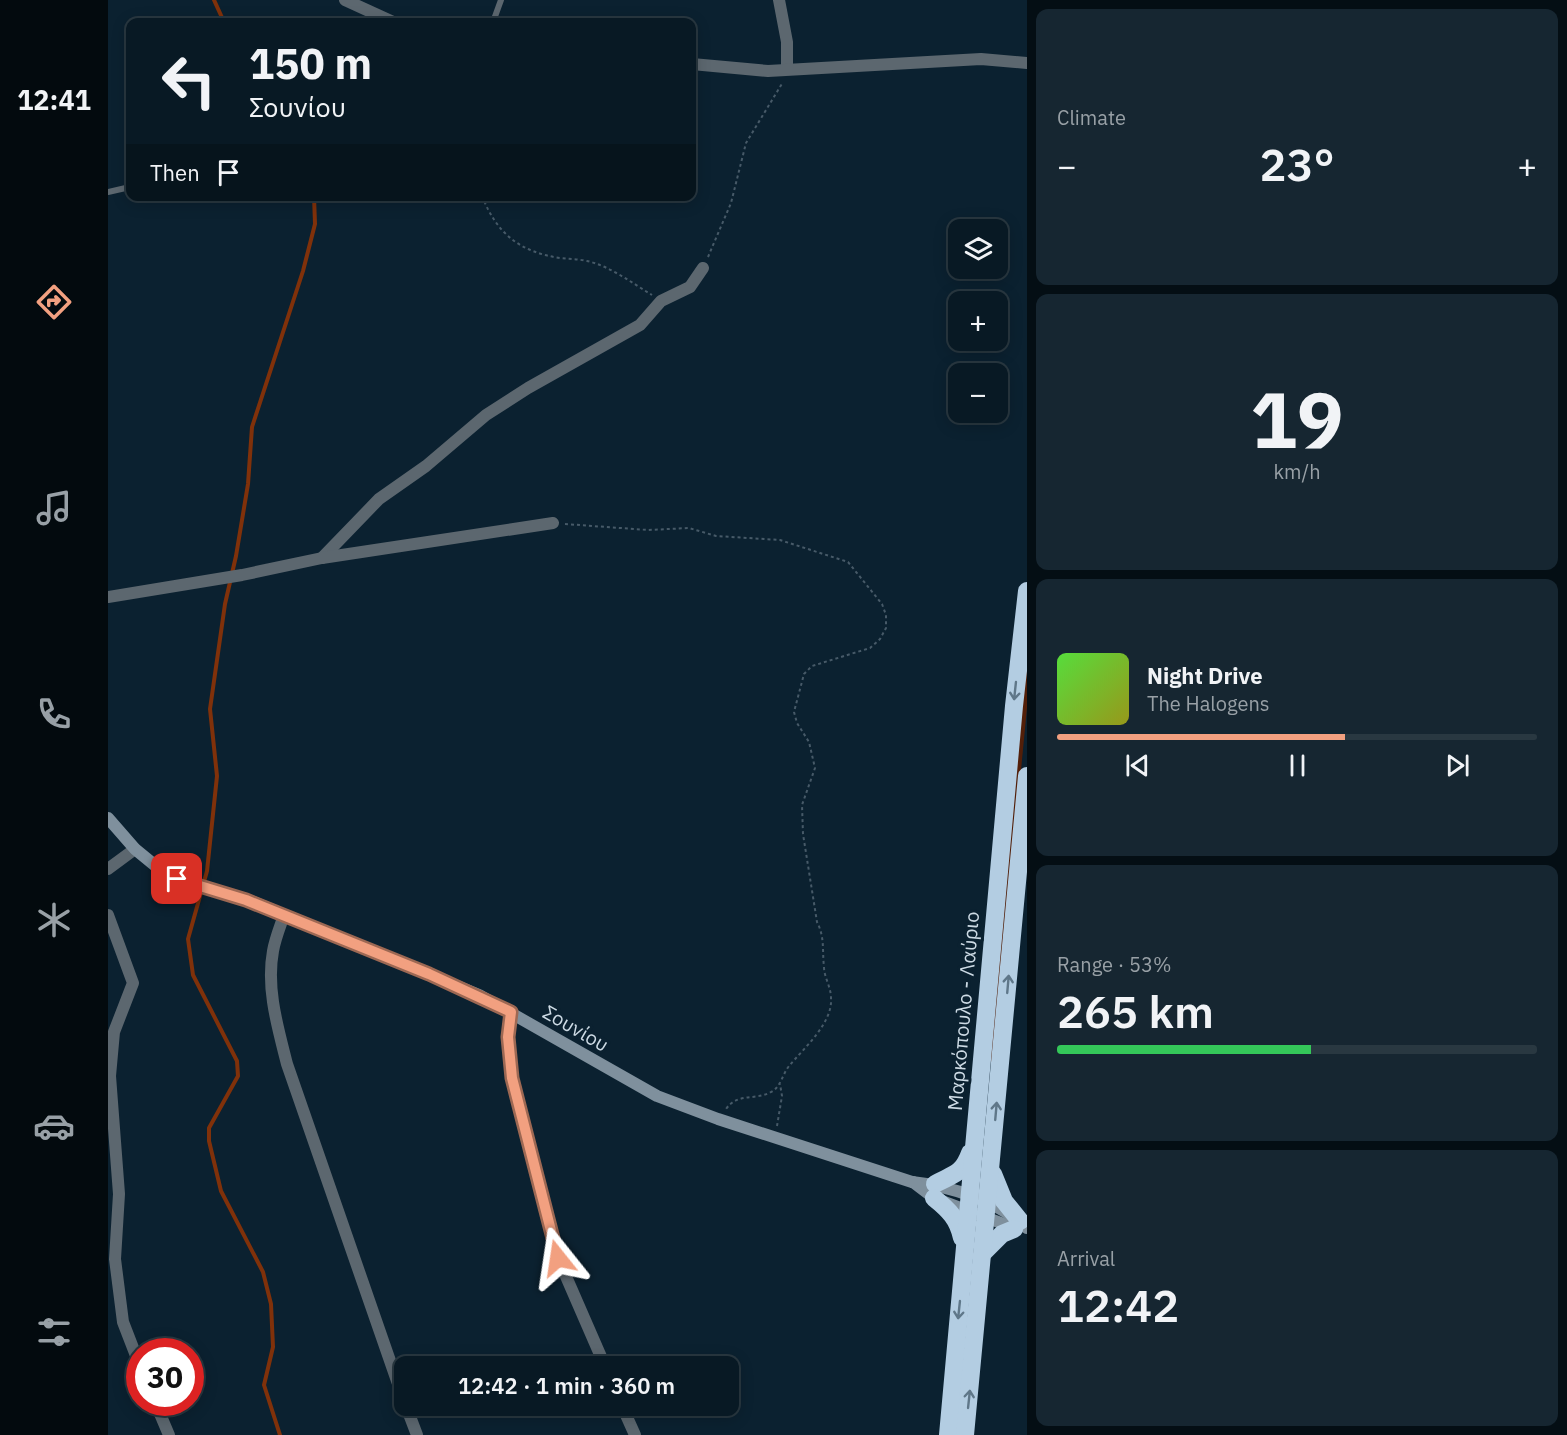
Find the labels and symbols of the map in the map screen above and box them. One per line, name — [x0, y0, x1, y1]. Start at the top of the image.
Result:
one-way arrow — [1009, 680, 1020, 700]
pin — [151, 853, 202, 904]
street label: Μαρκόπουλο - Λαύριο — [941, 910, 985, 1112]
one-way arrow — [1003, 975, 1014, 995]
street label: Σουνίου — [538, 998, 614, 1058]
one-way arrow — [991, 1102, 1002, 1122]
position arrow — [526, 1226, 590, 1290]
one-way arrow — [953, 1299, 964, 1319]
speed limit sign: 30 — [126, 1338, 204, 1416]
one-way arrow — [964, 1390, 975, 1410]

